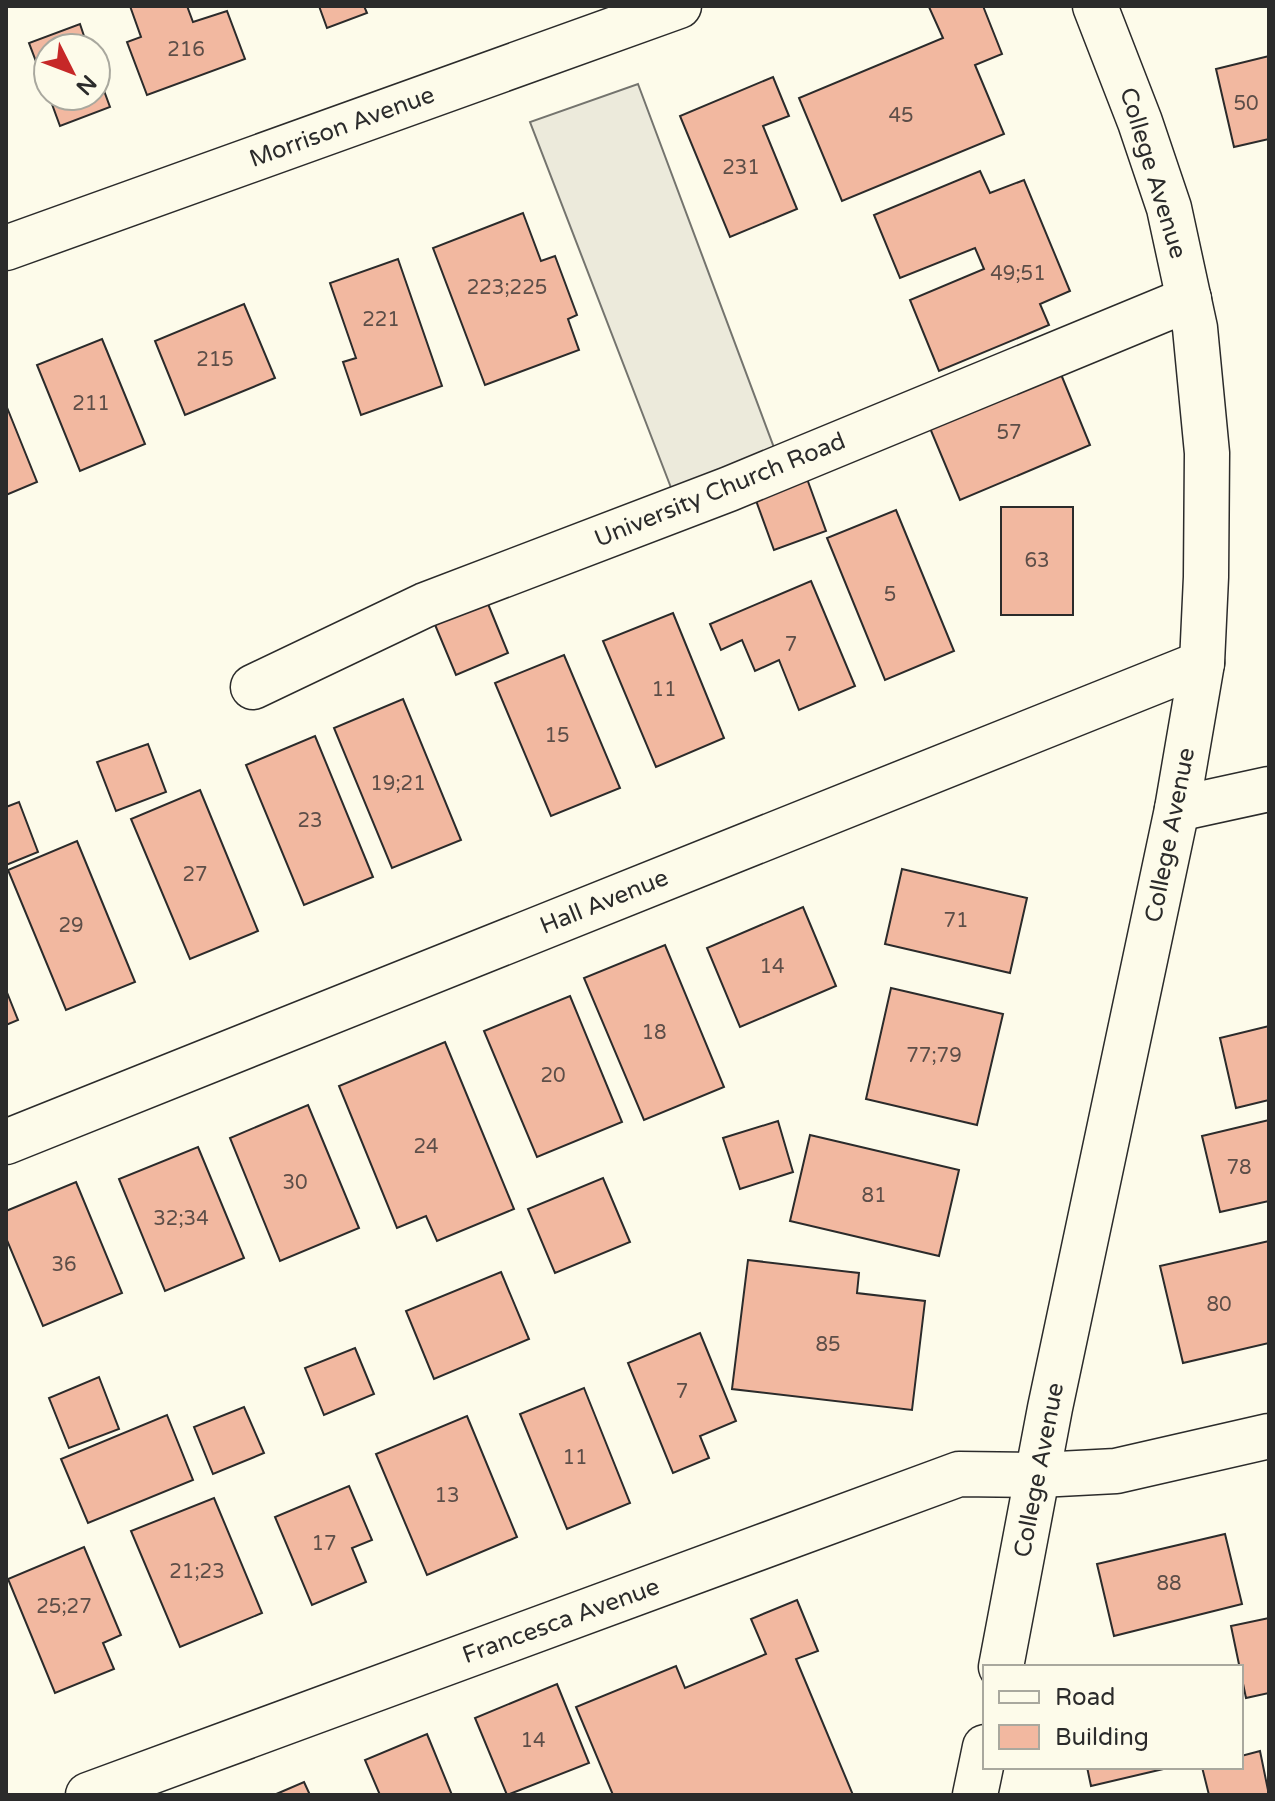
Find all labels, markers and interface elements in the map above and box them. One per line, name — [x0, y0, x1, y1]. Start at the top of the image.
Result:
north arrow — [32, 32, 112, 112]
house number: 216 — [167, 38, 205, 62]
text: N — [71, 69, 102, 100]
street label: Morrison Avenue — [246, 80, 438, 174]
street label: College Avenue — [1113, 84, 1193, 262]
house number: 50 — [1233, 92, 1259, 116]
house number: 45 — [888, 104, 914, 128]
house number: 231 — [722, 156, 760, 180]
house number: 49;51 — [990, 262, 1046, 286]
house number: 223;225 — [467, 276, 547, 300]
house number: 221 — [362, 308, 400, 332]
house number: 215 — [196, 348, 234, 372]
house number: 211 — [72, 392, 110, 416]
house number: 57 — [996, 421, 1022, 445]
street label: University Church Road — [590, 426, 850, 554]
house number: 63 — [1024, 549, 1050, 573]
house number: 5 — [884, 583, 896, 607]
house number: 7 — [785, 633, 797, 657]
house number: 11 — [651, 678, 677, 702]
house number: 15 — [544, 724, 570, 748]
street label: College Avenue — [1139, 745, 1201, 925]
house number: 19;21 — [370, 772, 426, 796]
house number: 23 — [297, 809, 323, 833]
house number: 27 — [182, 863, 208, 887]
street label: Hall Avenue — [536, 863, 672, 941]
house number: 71 — [943, 909, 969, 933]
house number: 29 — [58, 914, 84, 938]
house number: 14 — [759, 955, 785, 979]
house number: 18 — [641, 1021, 667, 1045]
house number: 77;79 — [906, 1044, 962, 1068]
house number: 20 — [540, 1064, 566, 1088]
house number: 24 — [413, 1135, 439, 1159]
house number: 78 — [1226, 1156, 1252, 1180]
house number: 30 — [282, 1171, 308, 1195]
house number: 81 — [861, 1184, 887, 1208]
house number: 32;34 — [153, 1207, 209, 1231]
house number: 36 — [51, 1253, 77, 1277]
house number: 80 — [1206, 1293, 1232, 1317]
house number: 85 — [815, 1333, 841, 1357]
house number: 7 — [676, 1380, 688, 1404]
street label: College Avenue — [1008, 1380, 1070, 1560]
house number: 11 — [562, 1446, 588, 1470]
house number: 13 — [434, 1484, 460, 1508]
house number: 17 — [311, 1532, 337, 1556]
house number: 21;23 — [169, 1560, 225, 1584]
street label: Francesca Avenue — [459, 1572, 663, 1670]
house number: 88 — [1156, 1572, 1182, 1596]
house number: 25;27 — [36, 1595, 92, 1619]
legend — [983, 1665, 1243, 1769]
text: Road — [1055, 1683, 1115, 1712]
text: Building — [1055, 1723, 1149, 1752]
house number: 14 — [520, 1729, 546, 1753]

